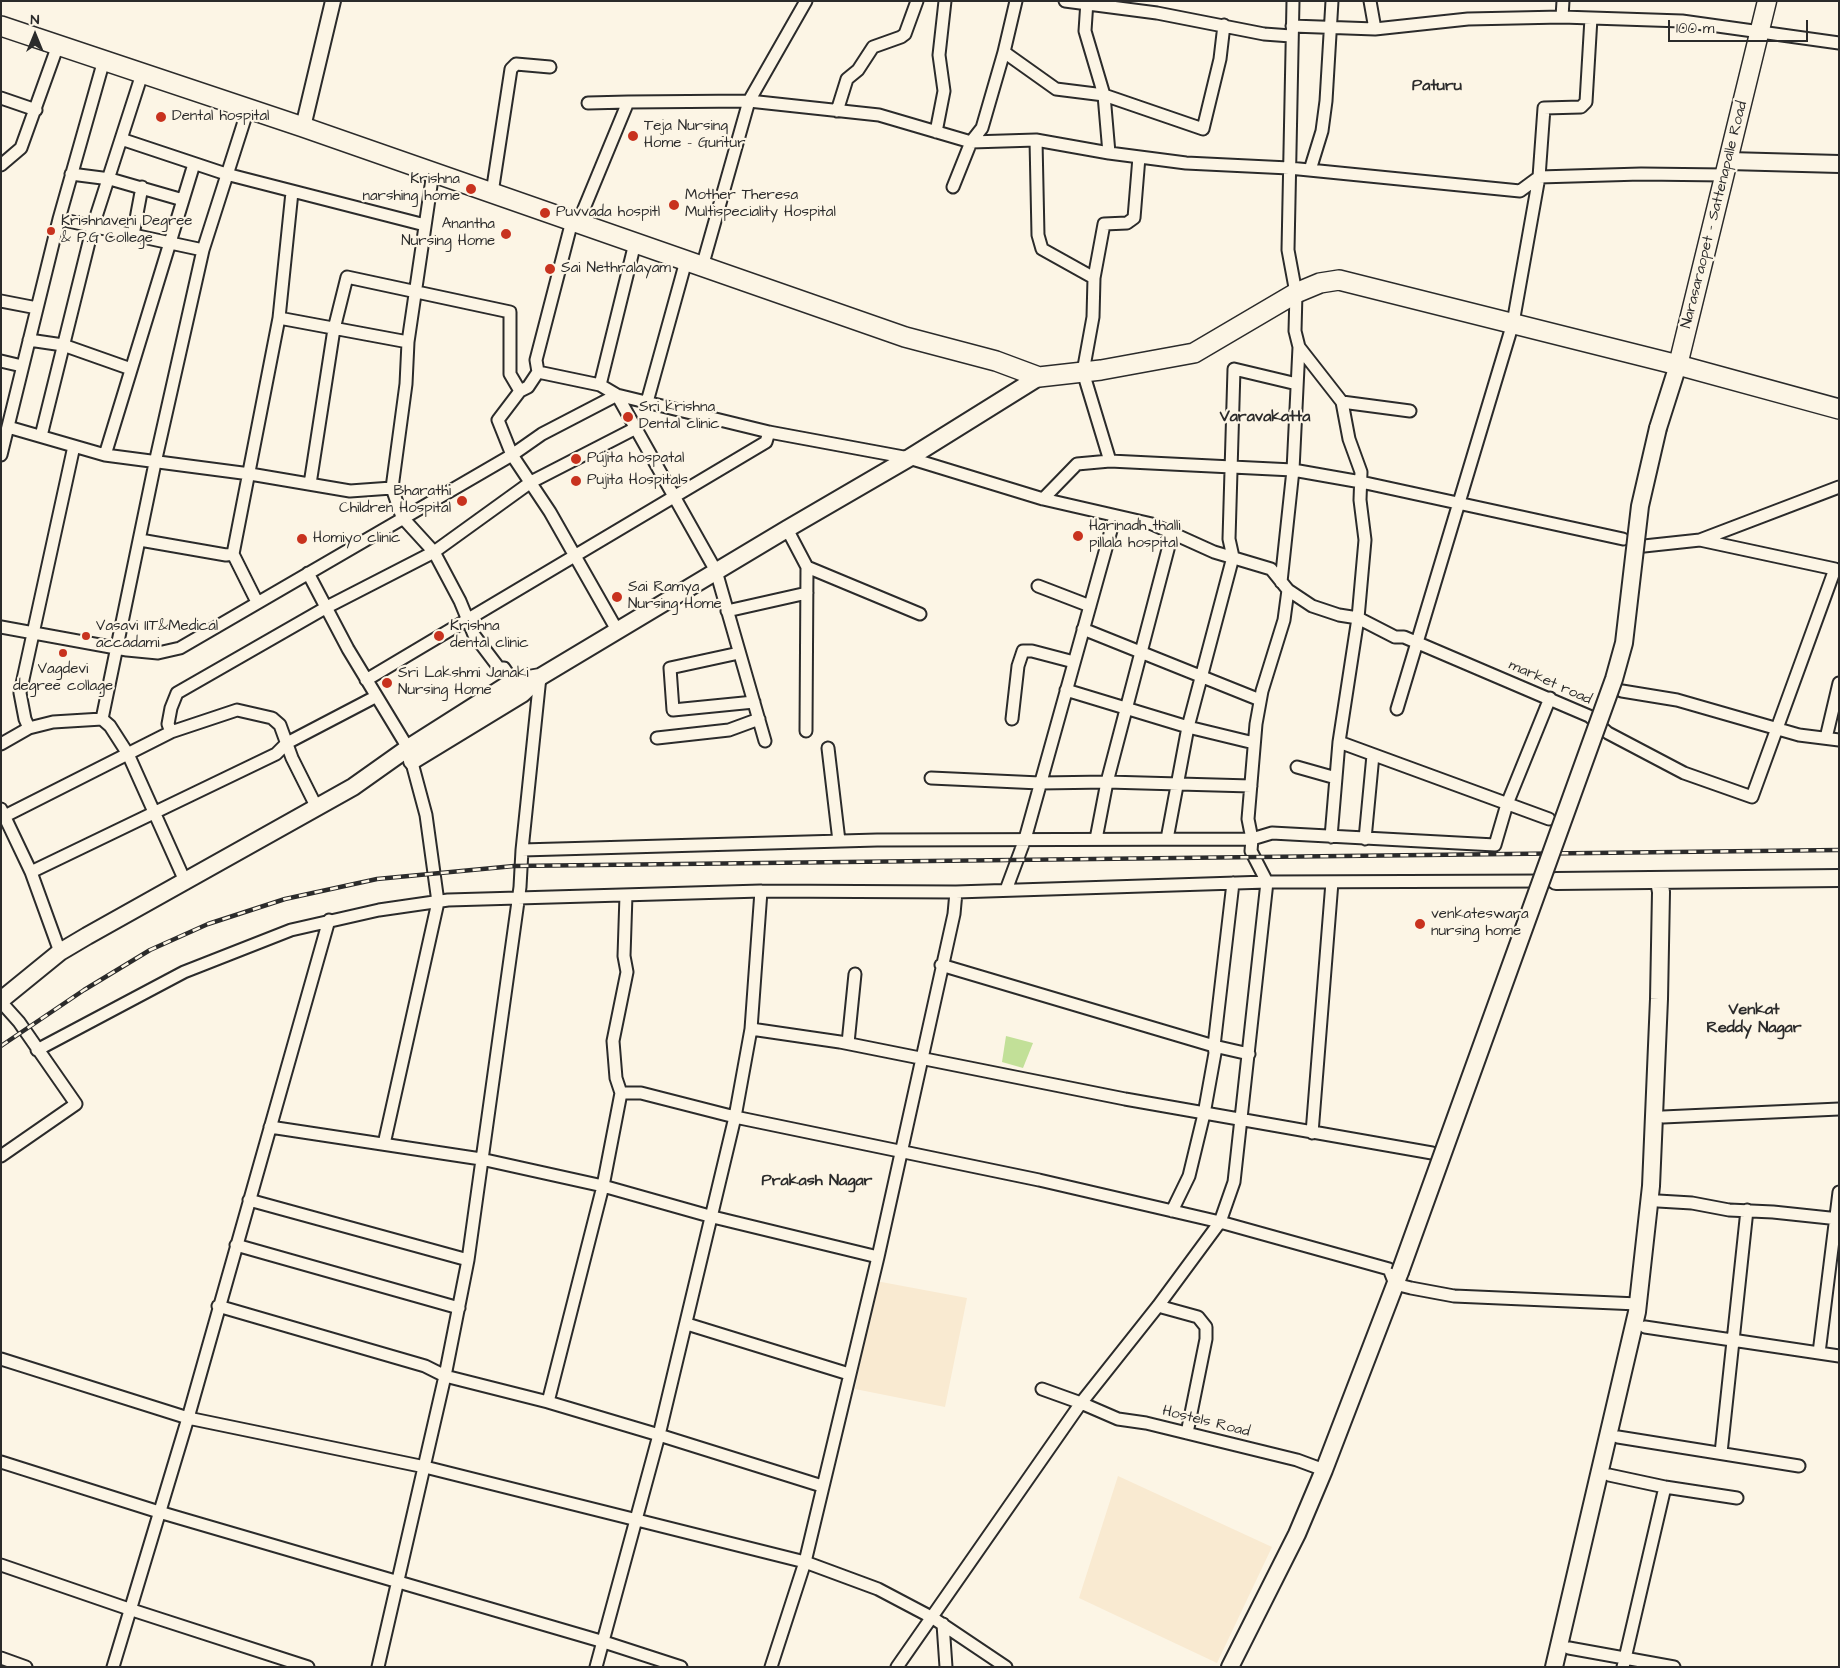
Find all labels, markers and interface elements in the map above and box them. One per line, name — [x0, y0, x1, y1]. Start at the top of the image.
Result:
north arrow — [10, 10, 60, 60]
text: N — [31, 10, 39, 30]
scale bar — [1670, 10, 1810, 42]
text: 100 m — [1676, 18, 1715, 39]
district label: Paturu — [1412, 77, 1462, 97]
street label: Narasaraopet - Sattenapalle Road — [1678, 100, 1752, 330]
place label: Dental hospital — [172, 108, 269, 126]
marker: Dental hospital — [154, 110, 168, 124]
place label: Teja Nursing Home - Guntur — [644, 118, 745, 153]
marker: Teja Nursing Home - Guntur — [626, 129, 640, 143]
place label: Krishna narshing home — [362, 171, 460, 206]
marker: Krishna narshing home — [464, 182, 478, 196]
place label: Mother Theresa Multispeciality Hospital — [685, 187, 836, 222]
marker: Mother Theresa Multispeciality Hospital — [667, 198, 681, 212]
place label: Puvvada hospitl — [556, 204, 660, 222]
marker: Puvvada hospitl — [538, 206, 552, 220]
place label: Krishnaveni Degree & P.G College — [61, 213, 192, 248]
place label: Anantha Nursing Home — [401, 216, 495, 251]
marker: Krishnaveni Degree & P.G College — [45, 225, 57, 237]
marker: Anantha Nursing Home — [499, 227, 513, 241]
place label: Sai Nethralayam — [561, 260, 671, 278]
marker: Sai Nethralayam — [543, 262, 557, 276]
place label: Sri krishna Dental clinic — [639, 399, 720, 434]
district label: Varavakatta — [1220, 408, 1310, 428]
marker: Sri krishna Dental clinic — [621, 410, 635, 424]
place label: Pujita hospatal — [587, 450, 684, 468]
marker: Pujita hospatal — [569, 452, 583, 466]
place label: Pujita Hospitals — [587, 472, 688, 490]
marker: Pujita Hospitals — [569, 474, 583, 488]
place label: Bharathi Children Hospital — [339, 483, 451, 518]
marker: Bharathi Children Hospital — [455, 494, 469, 508]
place label: Harinadh thalli pillala hospital — [1089, 518, 1181, 553]
marker: Harinadh thalli pillala hospital — [1071, 529, 1085, 543]
place label: Homiyo clinic — [313, 530, 401, 548]
marker: Homiyo clinic — [295, 532, 309, 546]
place label: Sai Ramya Nursing Home — [628, 579, 722, 614]
marker: Sai Ramya Nursing Home — [610, 590, 624, 604]
place label: Vasavi IIT&Medical accadami — [96, 618, 218, 653]
place label: Krishna dental clinic — [450, 618, 529, 653]
marker: Krishna dental clinic — [432, 629, 446, 643]
marker: Vasavi IIT&Medical accadami — [80, 630, 92, 642]
marker: Vagdevi degree collage — [57, 647, 69, 659]
street label: market road — [1506, 657, 1594, 709]
place label: Vagdevi degree collage — [13, 661, 113, 696]
place label: Sri Lakshmi Janaki Nursing Home — [398, 665, 529, 700]
marker: Sri Lakshmi Janaki Nursing Home — [380, 676, 394, 690]
place label: venkateswara nursing home — [1431, 906, 1529, 941]
marker: venkateswara nursing home — [1413, 917, 1427, 931]
district label: Venkat Reddy Nagar — [1706, 1001, 1802, 1039]
district label: Prakash Nagar — [762, 1172, 872, 1192]
street label: Hostels Road — [1160, 1402, 1252, 1442]

